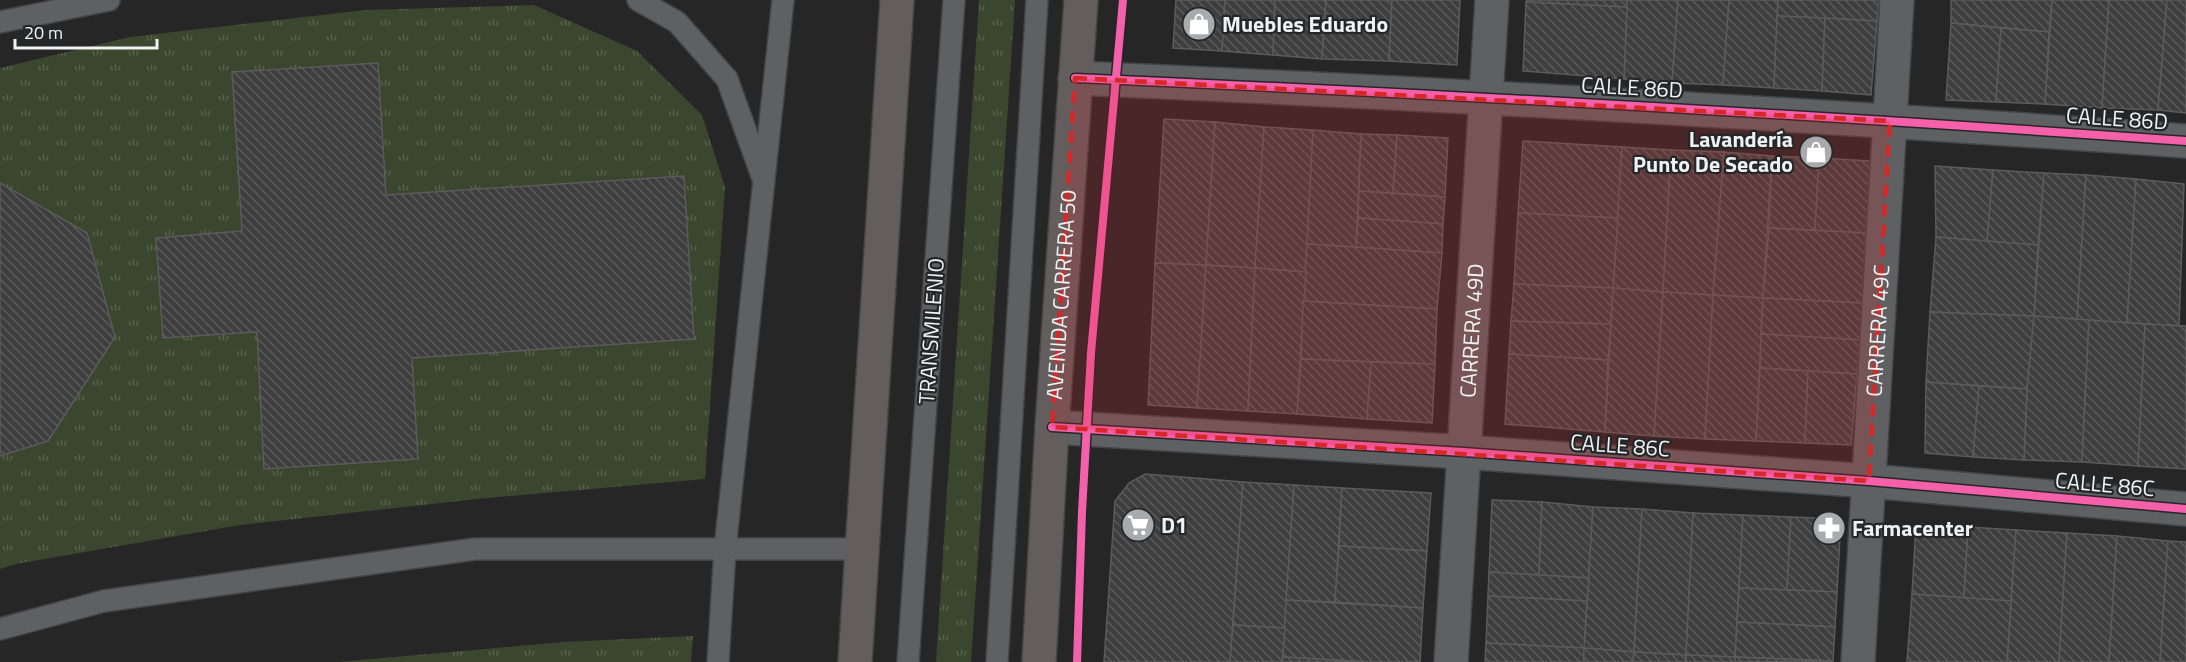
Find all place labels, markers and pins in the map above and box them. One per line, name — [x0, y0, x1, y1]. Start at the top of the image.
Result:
shop icon: Muebles Eduardo — [1181, 6, 1217, 42]
place label: Muebles Eduardo — [1222, 7, 1388, 41]
place label: Lavandería Punto De Secado — [1633, 122, 1793, 181]
shop icon: Lavandería Punto De Secado — [1798, 134, 1834, 170]
supermarket icon: D1 — [1120, 507, 1156, 543]
place label: D1 — [1161, 508, 1187, 542]
pharmacy icon: Farmacenter — [1811, 510, 1847, 546]
place label: Farmacenter — [1852, 511, 1973, 545]

